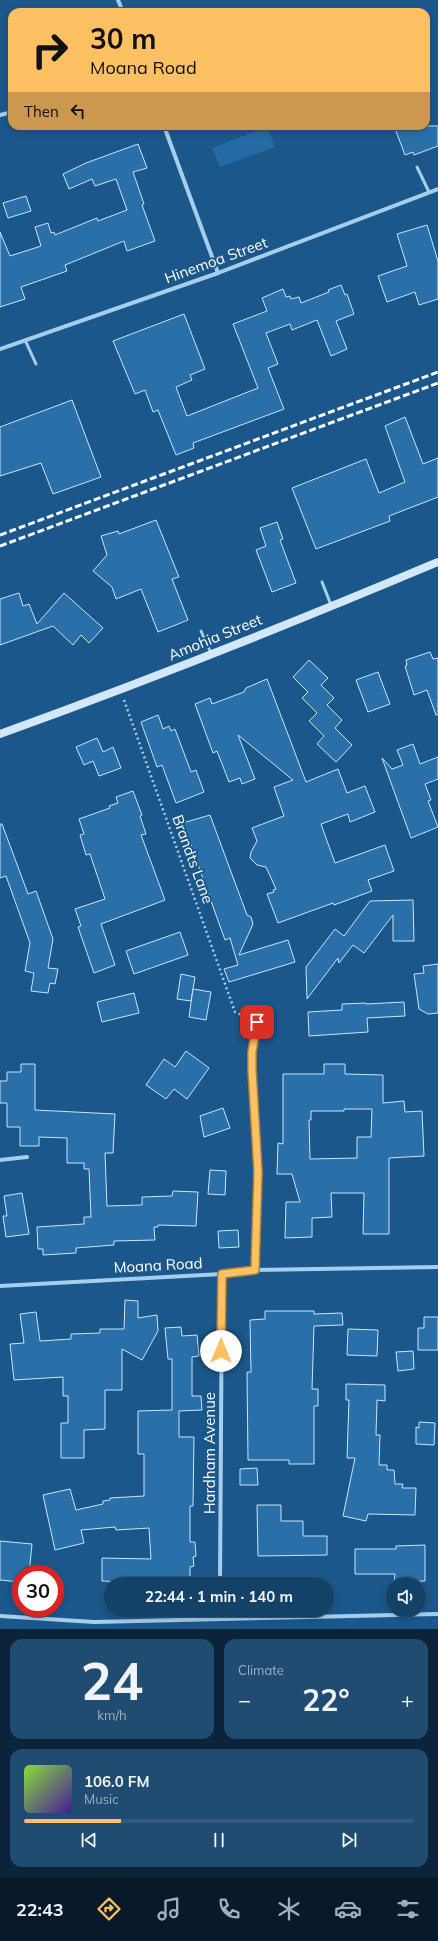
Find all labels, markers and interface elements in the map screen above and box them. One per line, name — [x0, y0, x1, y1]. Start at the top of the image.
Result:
text: 30 m — [90, 21, 156, 56]
icon: right — [24, 24, 76, 76]
text: Moana Road — [90, 56, 197, 79]
icon: left — [67, 100, 89, 122]
text: Then — [24, 102, 59, 121]
street label: Hinemoa Street — [162, 233, 270, 287]
street label: Amohia Street — [165, 610, 265, 664]
street label: Brandts Lane — [168, 812, 218, 906]
pin — [240, 1005, 274, 1039]
icon: arrive — [246, 1011, 268, 1033]
street label: Moana Road — [113, 1253, 203, 1277]
position arrow — [200, 1330, 242, 1372]
street label: Hardham Avenue — [200, 1392, 219, 1514]
speed limit sign: 30 — [12, 1565, 64, 1617]
map controls — [386, 1577, 426, 1617]
button: sound — [386, 1577, 426, 1617]
text: 22:44 · 1 min · 140 m — [145, 1587, 293, 1606]
text: 24 — [81, 1648, 143, 1713]
text: Climate — [238, 1662, 284, 1678]
text: 22° — [302, 1681, 350, 1719]
text: − — [238, 1686, 251, 1714]
text: + — [401, 1686, 414, 1714]
text: km/h — [97, 1707, 127, 1723]
text: 106.0 FM — [84, 1772, 149, 1791]
text: Music — [84, 1791, 119, 1807]
icon: previous — [78, 1829, 100, 1851]
icon: pause — [208, 1829, 230, 1851]
icon: next — [338, 1829, 360, 1851]
icon: directions — [95, 1895, 123, 1923]
icon: music — [155, 1895, 183, 1923]
icon: phone — [215, 1895, 243, 1923]
icon: climate — [275, 1895, 303, 1923]
icon: car — [334, 1895, 362, 1923]
icon: filters — [394, 1895, 422, 1923]
text: 22:43 — [16, 1898, 64, 1921]

